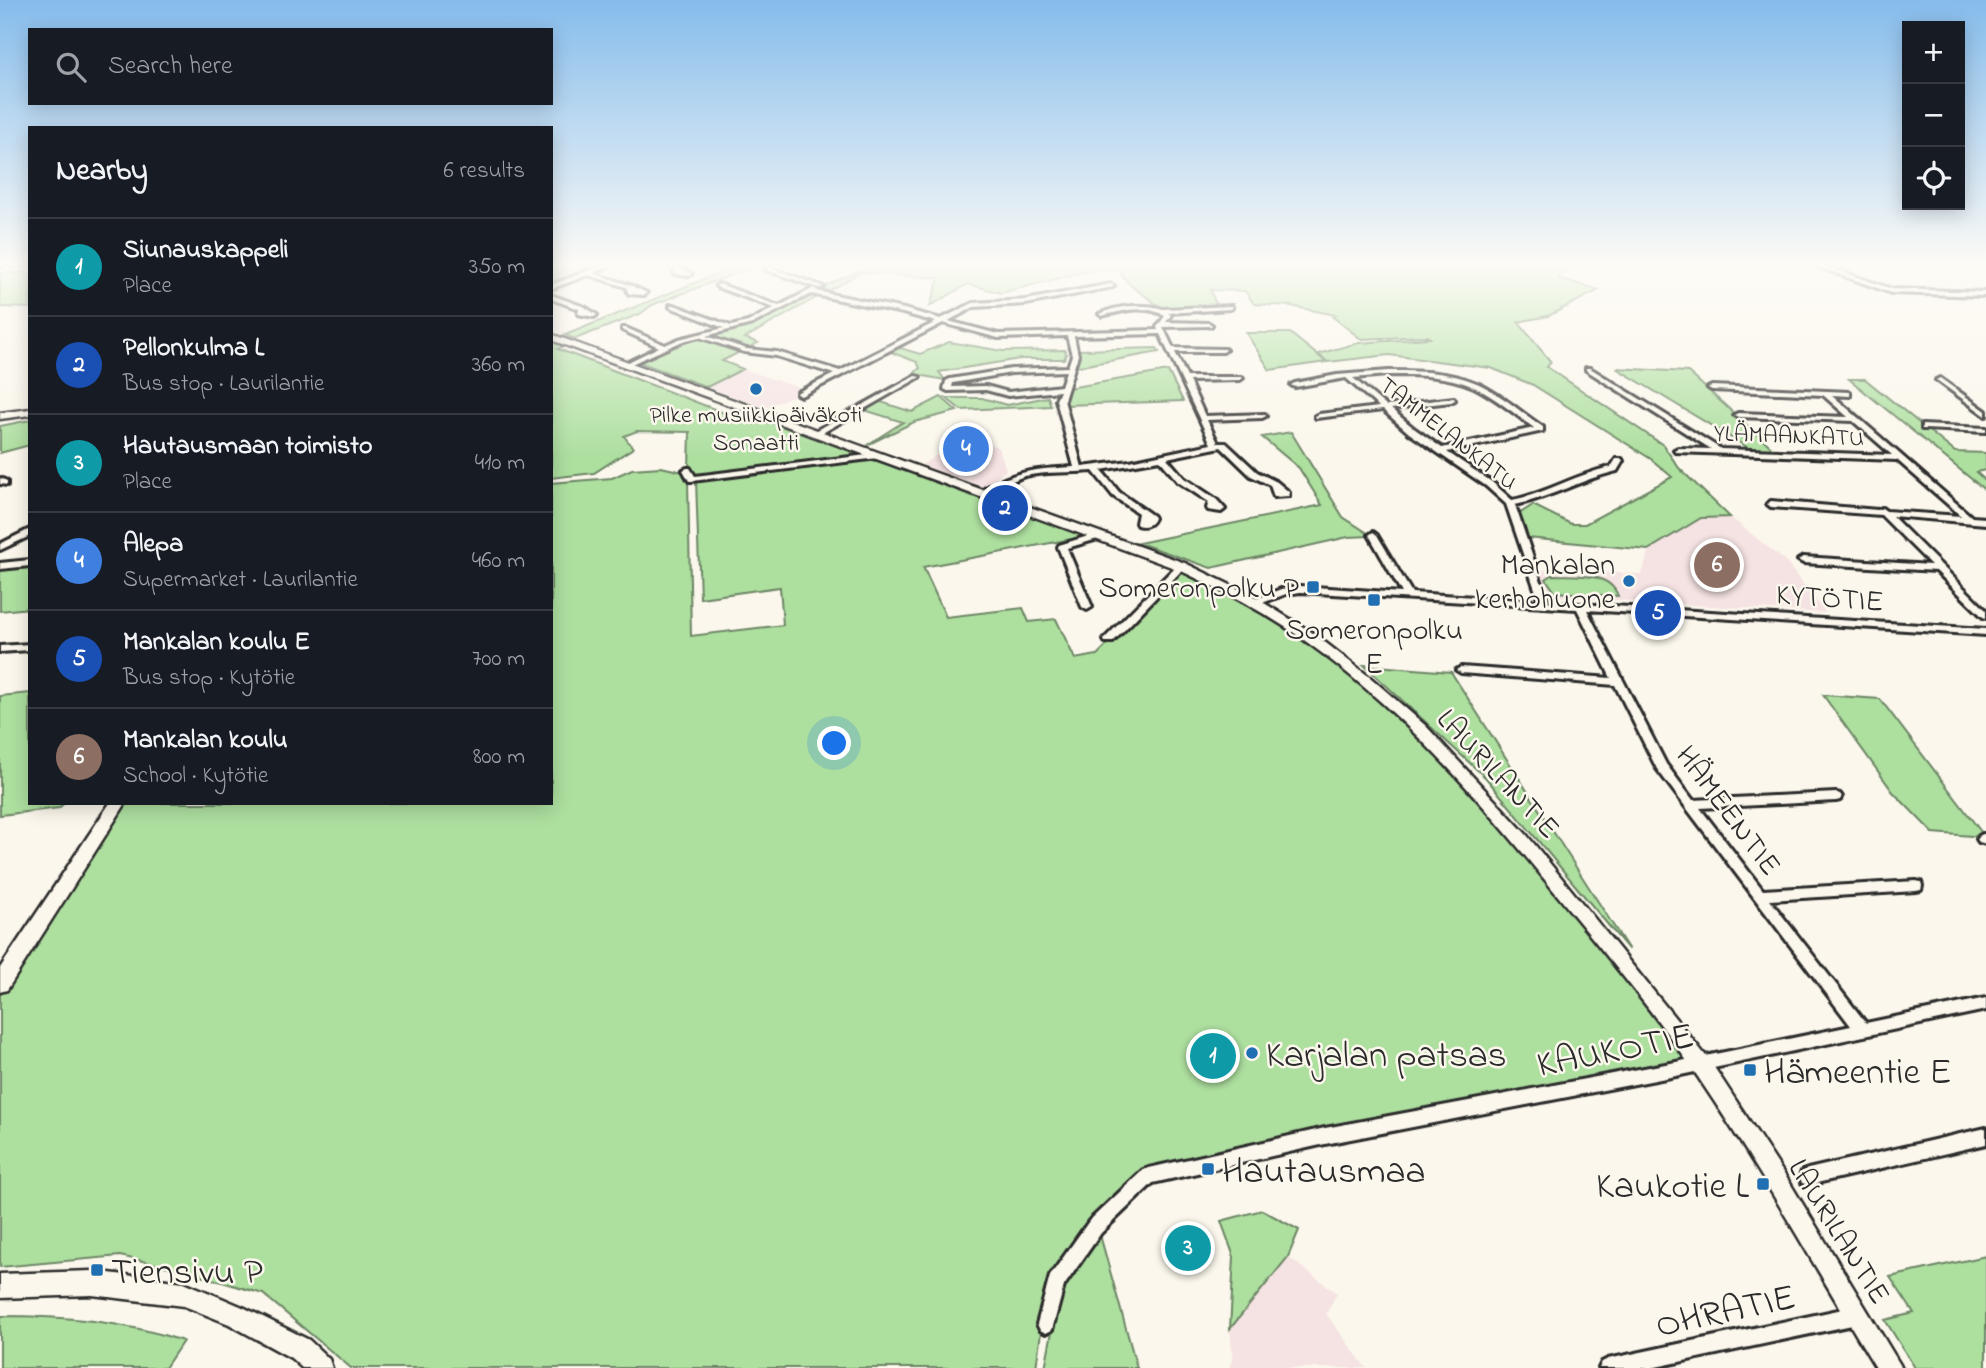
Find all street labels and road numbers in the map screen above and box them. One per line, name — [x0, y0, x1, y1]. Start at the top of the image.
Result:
street label: TAMMELANKATU — [1371, 370, 1524, 500]
street label: YLÄMAANKATU — [1713, 417, 1865, 458]
street label: KYTÖTIE — [1775, 574, 1885, 626]
street label: LAURILANTIE — [1425, 700, 1569, 850]
street label: HÄMEENTIE — [1663, 737, 1790, 886]
street label: KAUKOTIE — [1533, 1010, 1699, 1094]
street label: LAURILANTIE — [1775, 1151, 1900, 1314]
street label: OHRATIE — [1651, 1272, 1801, 1354]

